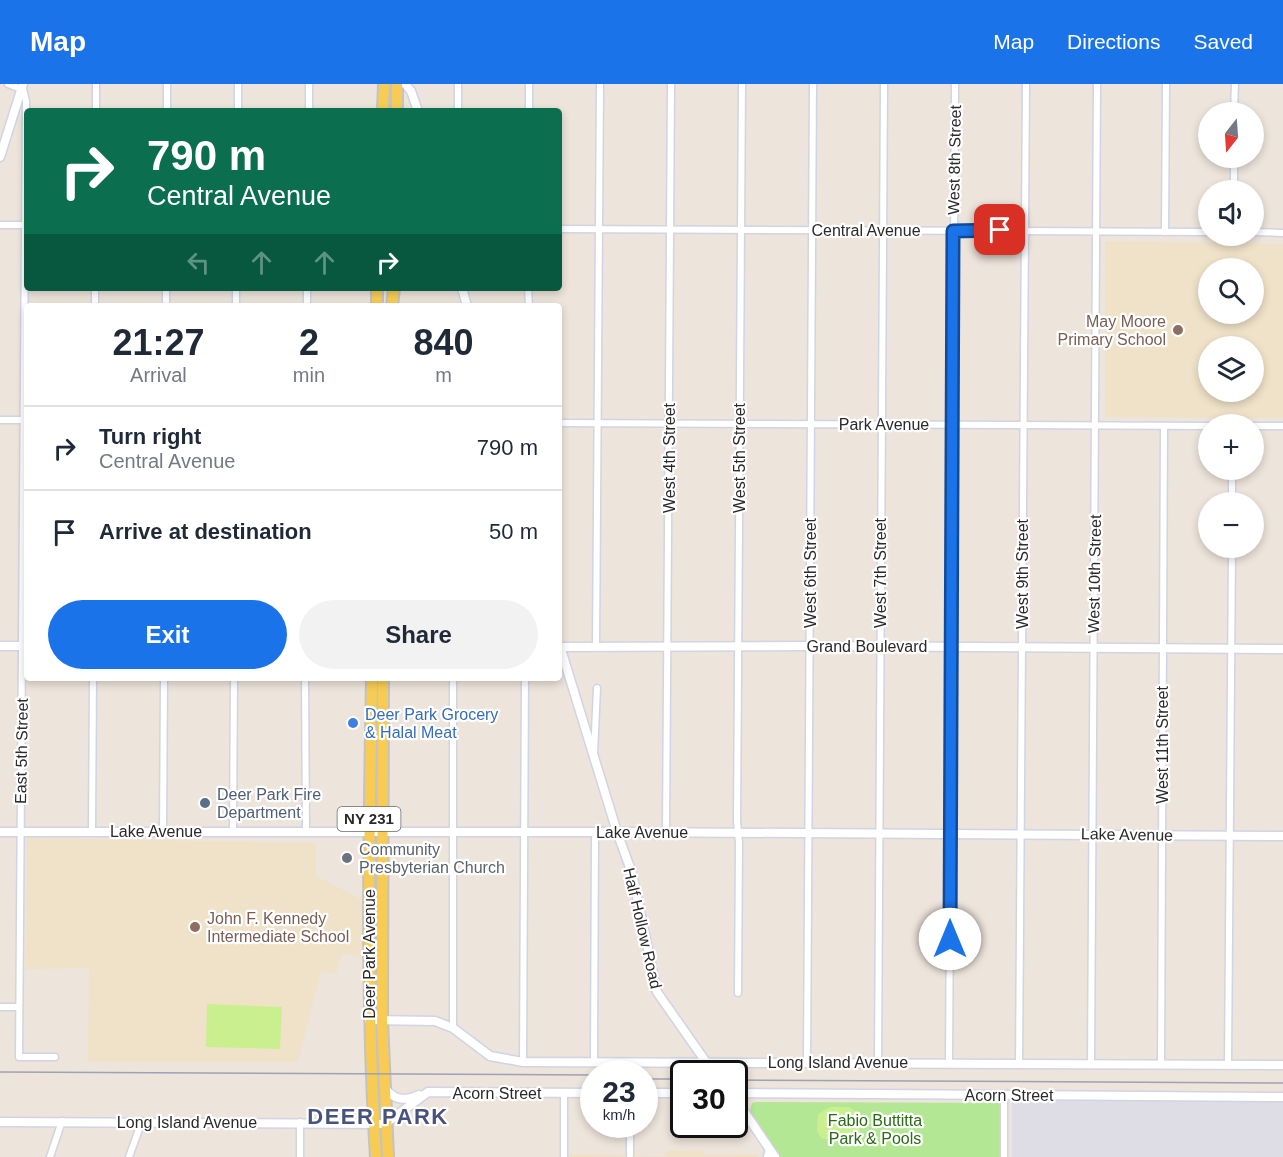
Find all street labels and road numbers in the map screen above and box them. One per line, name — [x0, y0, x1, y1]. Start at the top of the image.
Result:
street label: West 8th Street — [945, 104, 964, 215]
street label: Central Avenue — [811, 222, 921, 239]
street label: West 4th Street — [661, 402, 678, 513]
street label: West 5th Street — [731, 402, 748, 513]
street label: Park Avenue — [839, 416, 929, 433]
street label: West 10th Street — [1085, 514, 1104, 634]
street label: West 6th Street — [802, 517, 819, 628]
street label: West 7th Street — [872, 517, 889, 628]
street label: West 9th Street — [1014, 518, 1031, 629]
street label: Grand Boulevard — [807, 638, 927, 655]
street label: West 11th Street — [1154, 686, 1171, 804]
street label: East 5th Street — [12, 697, 31, 804]
road number: NY 231 — [338, 807, 400, 831]
street label: Lake Avenue — [110, 823, 202, 840]
street label: Lake Avenue — [596, 824, 688, 841]
street label: Lake Avenue — [1081, 825, 1173, 844]
street label: Half Hollow Road — [620, 866, 665, 990]
street label: Deer Park Avenue — [361, 889, 378, 1019]
street label: Long Island Avenue — [768, 1054, 908, 1071]
street label: Acorn Street — [453, 1085, 542, 1102]
street label: Acorn Street — [965, 1087, 1054, 1104]
street label: Long Island Avenue — [117, 1114, 257, 1131]

